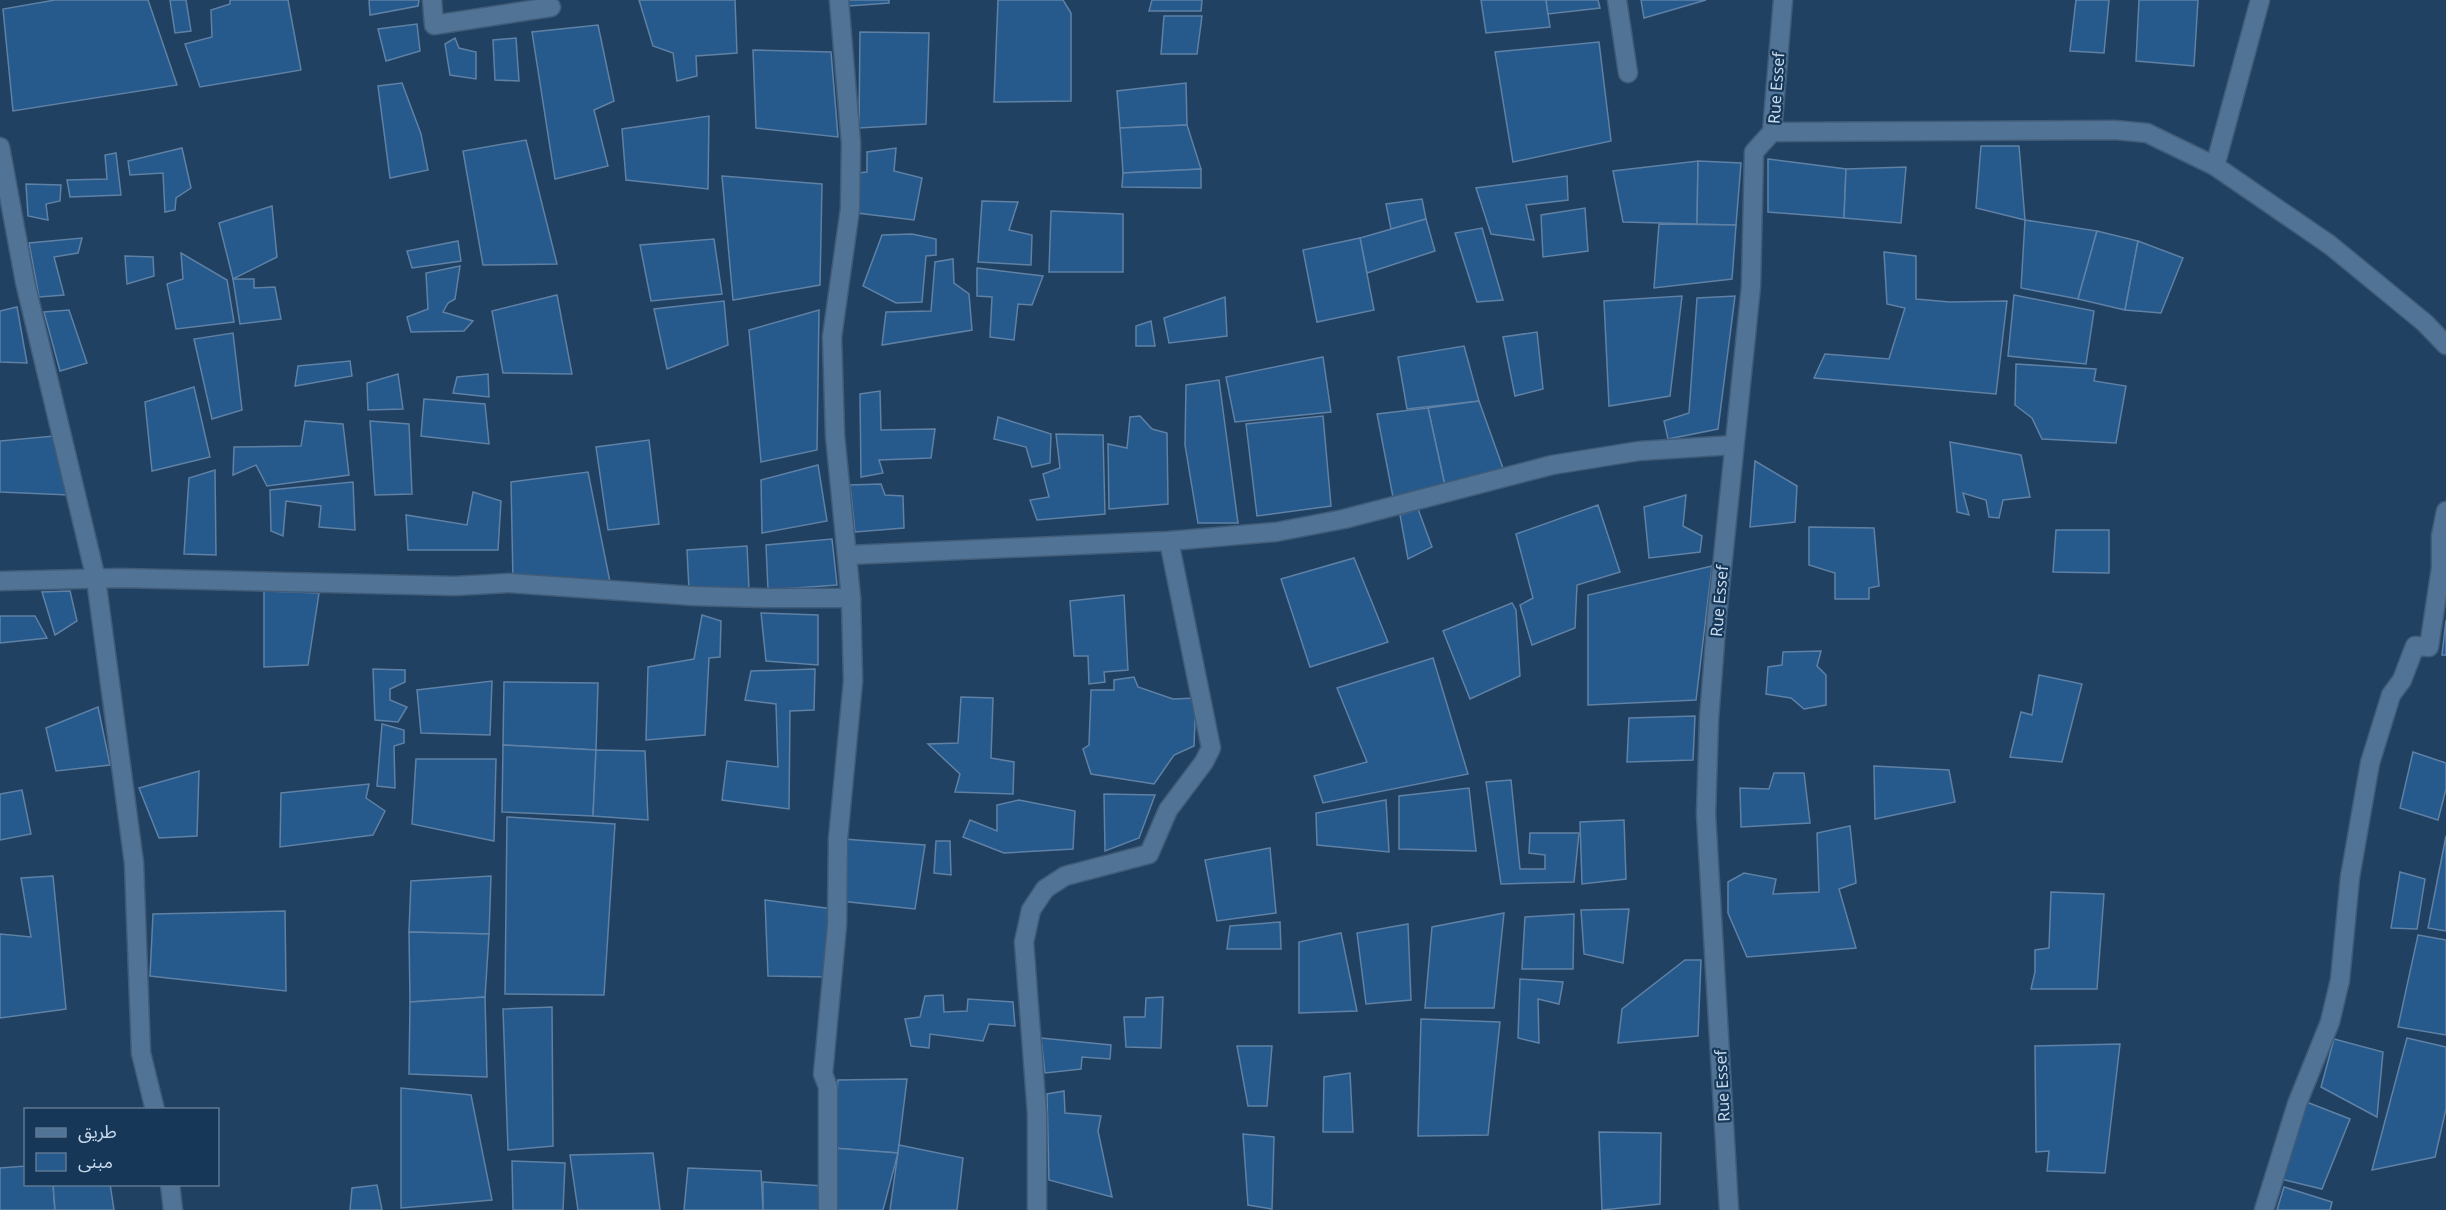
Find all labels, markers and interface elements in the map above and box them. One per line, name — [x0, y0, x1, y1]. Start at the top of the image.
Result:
street label: Rue Essef — [1763, 50, 1790, 125]
street label: Rue Essef — [1705, 563, 1733, 638]
street label: Rue Essef — [1709, 1048, 1735, 1122]
legend — [24, 1108, 219, 1186]
text: طريق — [78, 1119, 117, 1143]
text: مبنى — [78, 1149, 113, 1173]

